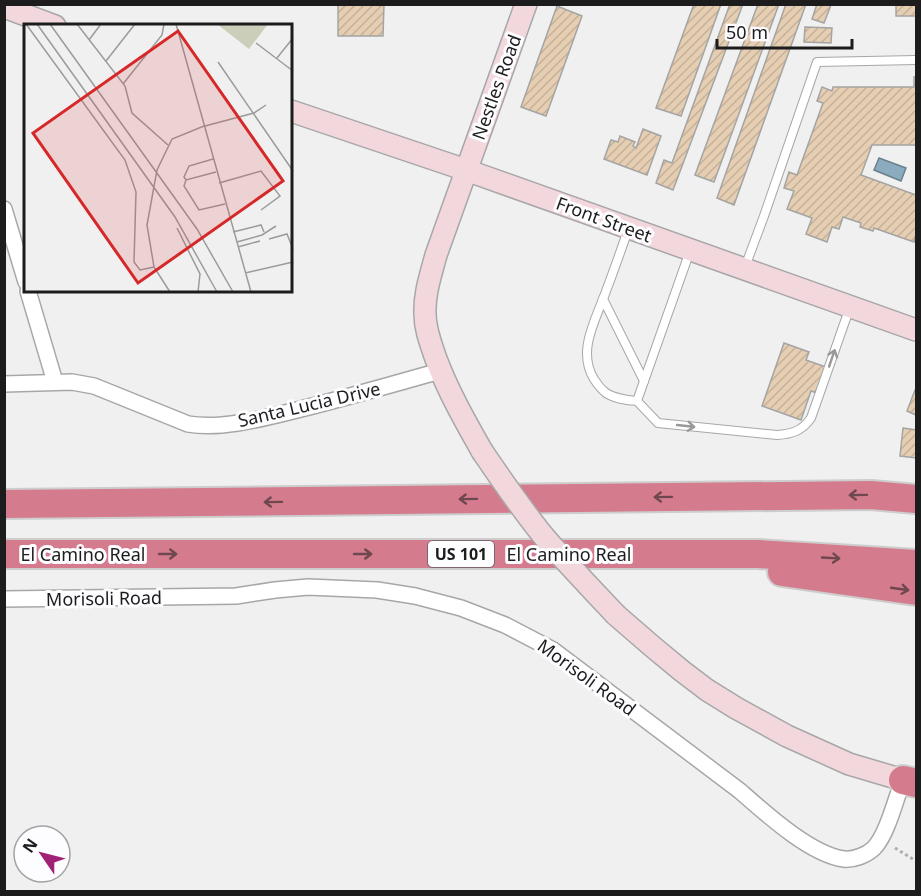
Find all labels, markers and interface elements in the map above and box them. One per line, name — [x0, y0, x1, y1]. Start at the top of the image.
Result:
scale bar — [717, 12, 852, 50]
text: 50 m — [726, 20, 768, 44]
inset map — [24, 24, 292, 292]
street label: Nestles Road — [466, 31, 526, 143]
street label: Front Street — [553, 191, 655, 248]
one-way arrow — [828, 349, 839, 368]
street label: Santa Lucia Drive — [235, 376, 383, 432]
one-way arrow — [676, 421, 696, 432]
one-way arrow — [849, 489, 869, 501]
one-way arrow — [654, 491, 674, 503]
one-way arrow — [459, 494, 479, 505]
one-way arrow — [264, 496, 284, 507]
road number: US 101 — [428, 541, 494, 567]
street label: El Camino Real — [20, 542, 146, 566]
street label: El Camino Real — [506, 542, 632, 566]
one-way arrow — [157, 548, 177, 560]
one-way arrow — [352, 548, 372, 560]
one-way arrow — [820, 553, 840, 564]
one-way arrow — [890, 583, 910, 594]
street label: Morisoli Road — [46, 585, 162, 611]
street label: Morisoli Road — [533, 633, 641, 721]
north arrow — [12, 824, 72, 884]
text: N — [17, 834, 42, 857]

